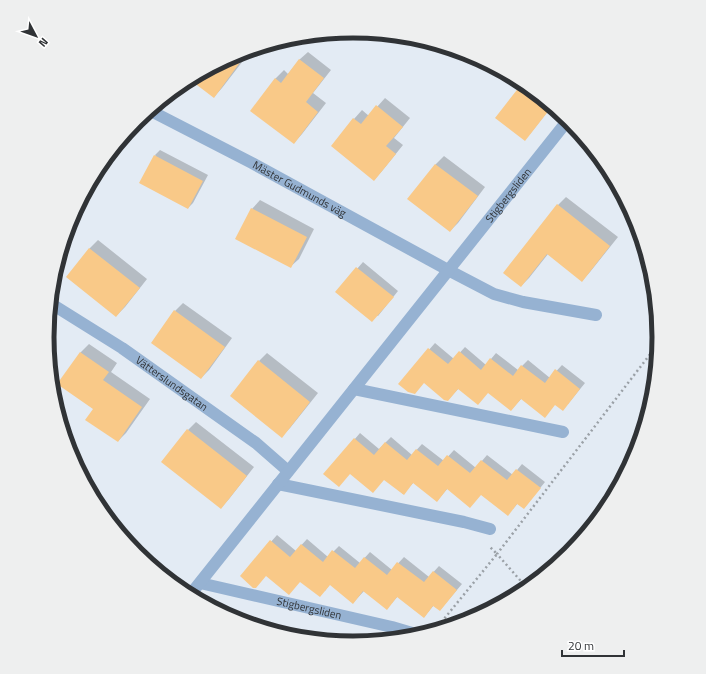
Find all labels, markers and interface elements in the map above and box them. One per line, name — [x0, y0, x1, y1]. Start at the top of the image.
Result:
north arrow — [16, 16, 56, 56]
text: N — [35, 34, 52, 51]
street label: Mäster Gudmunds väg — [250, 157, 350, 221]
street label: Stigbergsliden — [481, 164, 535, 226]
street label: Vätterslundsgatan — [132, 352, 211, 415]
street label: Stigbergsliden — [275, 593, 343, 623]
scale bar — [562, 632, 624, 658]
text: 20 m — [568, 636, 594, 655]

